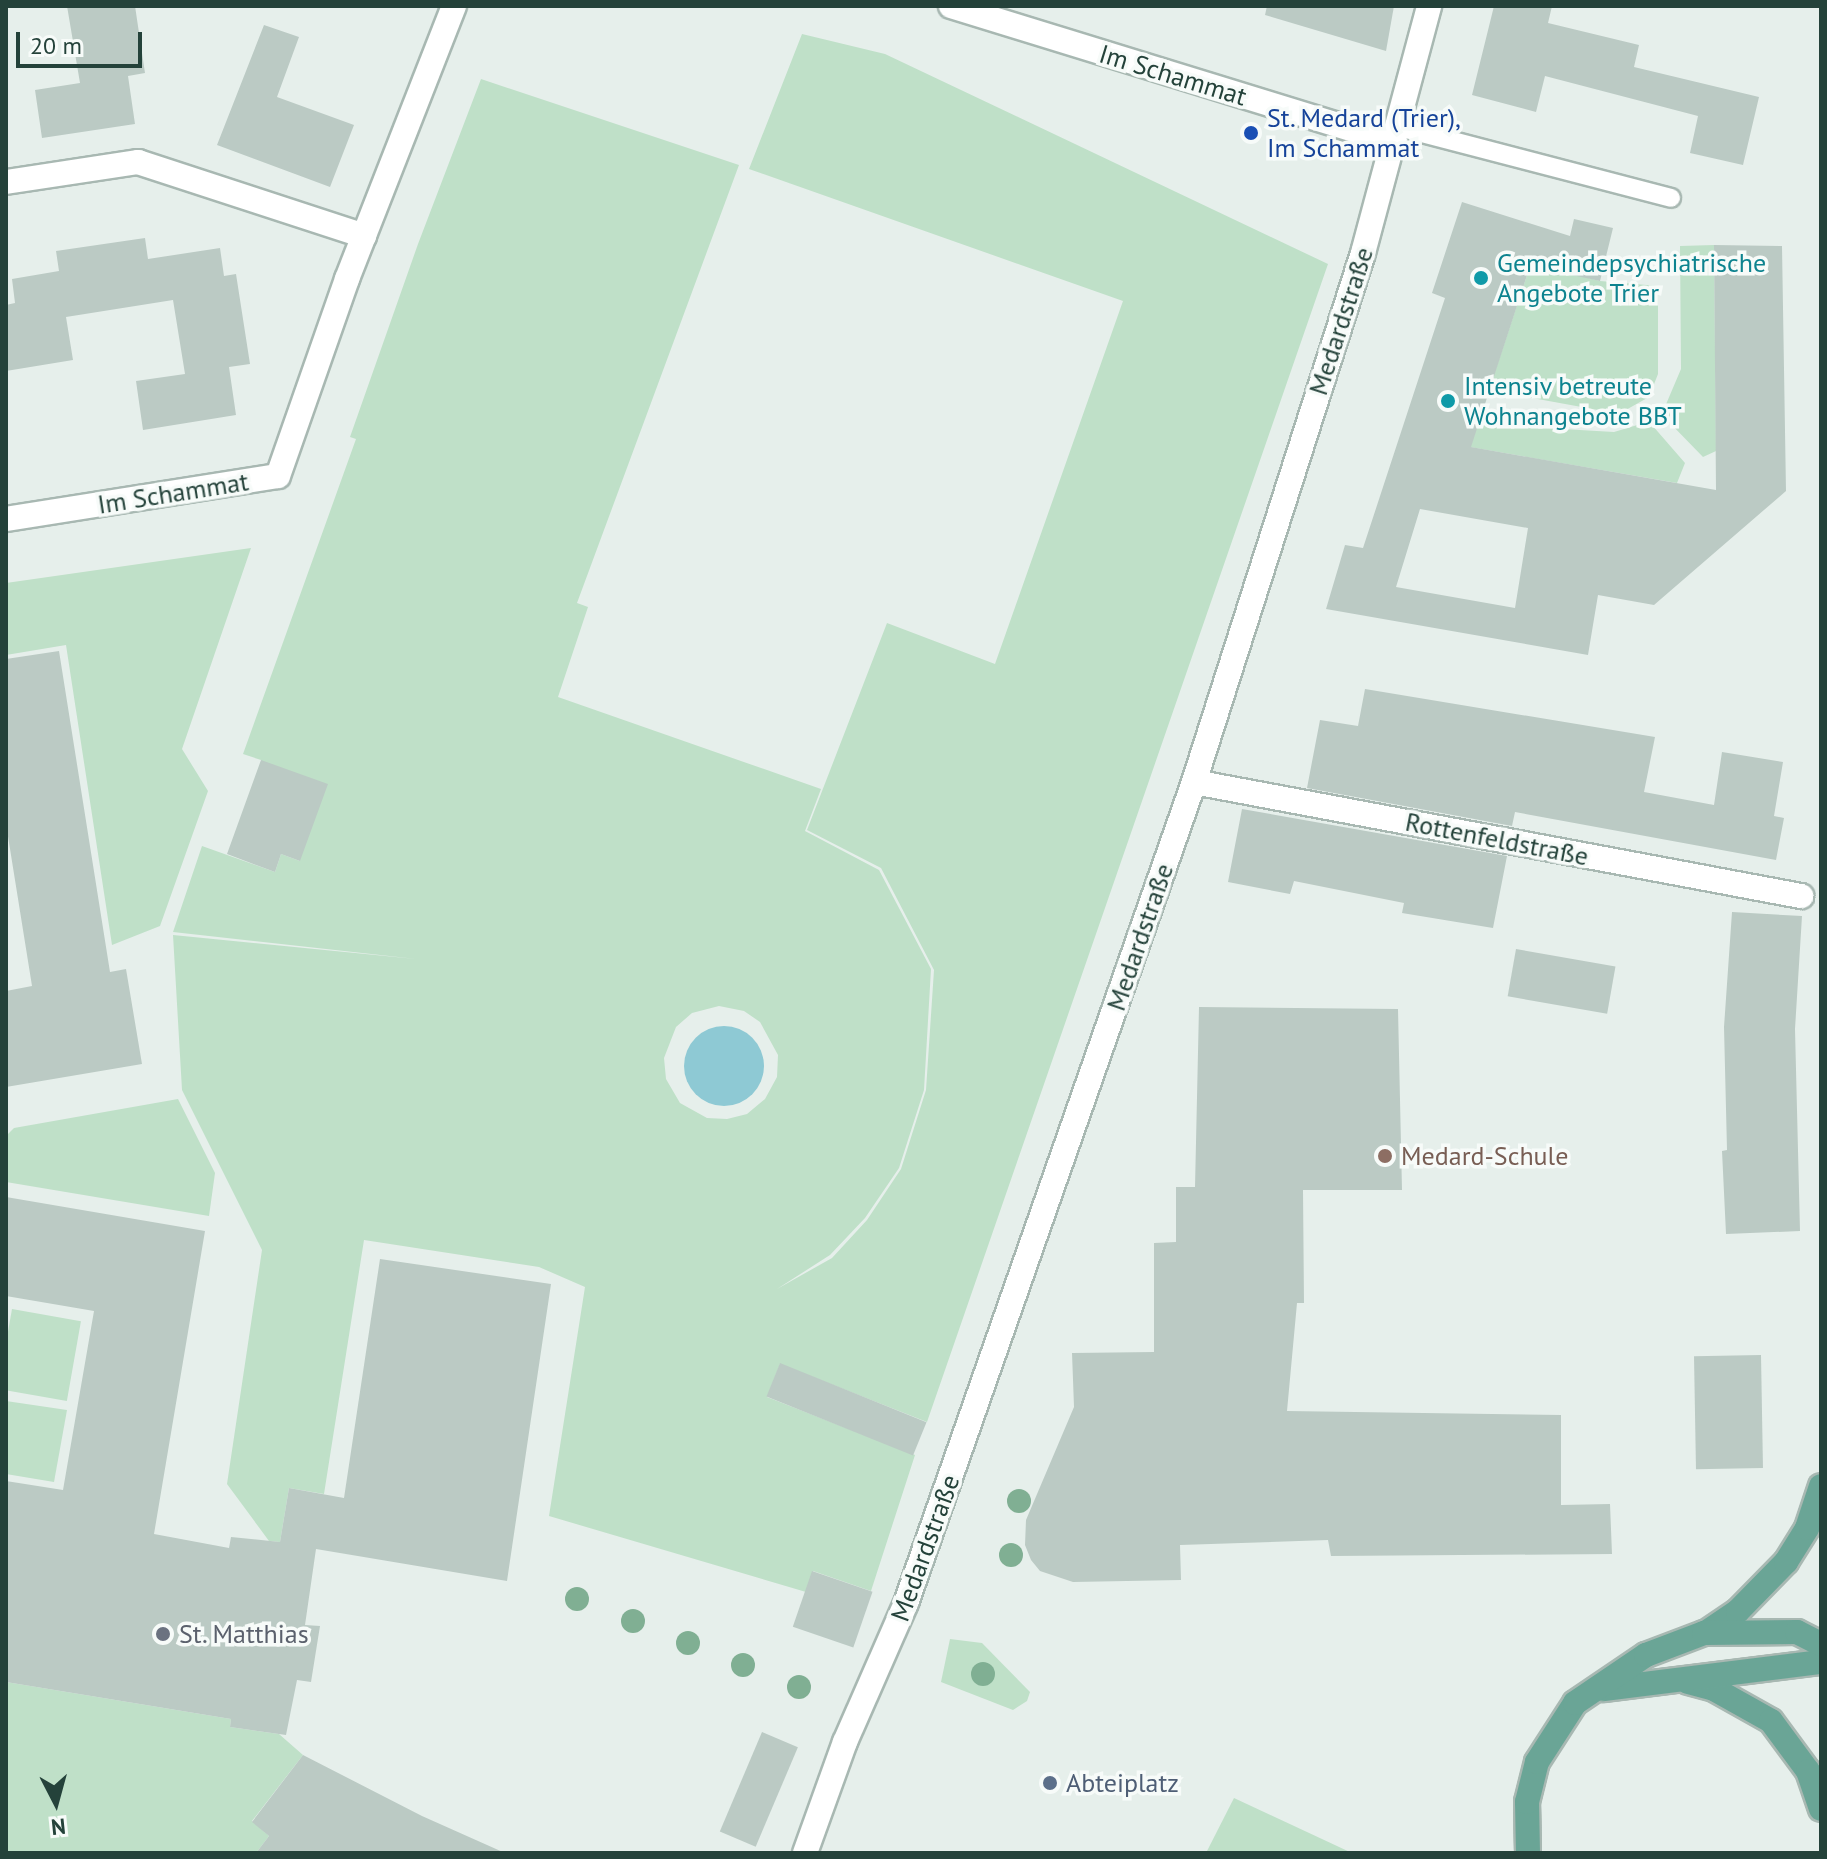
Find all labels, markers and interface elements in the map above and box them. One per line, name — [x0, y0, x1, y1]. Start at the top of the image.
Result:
scale bar — [20, 16, 146, 66]
text: 20 m — [30, 30, 82, 61]
street label: Im Schammat — [1096, 38, 1250, 112]
place label: St. Medard (Trier), Im Schammat — [1267, 102, 1463, 164]
marker: St. Medard (Trier), Im Schammat — [1242, 124, 1260, 142]
street label: Medardstraße — [1302, 243, 1380, 399]
place label: Gemeindepsychiatrische Angebote Trier — [1497, 247, 1766, 308]
marker: Gemeindepsychiatrische Angebote Trier — [1472, 269, 1490, 287]
place label: Intensiv betreute Wohnangebote BBT — [1464, 370, 1682, 432]
marker: Intensiv betreute Wohnangebote BBT — [1439, 392, 1457, 410]
street label: Im Schammat — [95, 466, 251, 520]
street label: Rottenfeldstraße — [1403, 806, 1591, 872]
street label: Medardstraße — [1100, 859, 1180, 1015]
place label: Medard-Schule — [1401, 1140, 1568, 1172]
marker: Medard-Schule — [1376, 1147, 1394, 1165]
street label: Medardstraße — [884, 1471, 966, 1625]
place label: St. Matthias — [179, 1618, 311, 1650]
marker: St. Matthias — [154, 1625, 172, 1643]
north arrow — [16, 1763, 96, 1843]
place label: Abteiplatz — [1066, 1767, 1179, 1799]
marker: Abteiplatz — [1041, 1774, 1059, 1792]
text: N — [50, 1812, 67, 1842]

